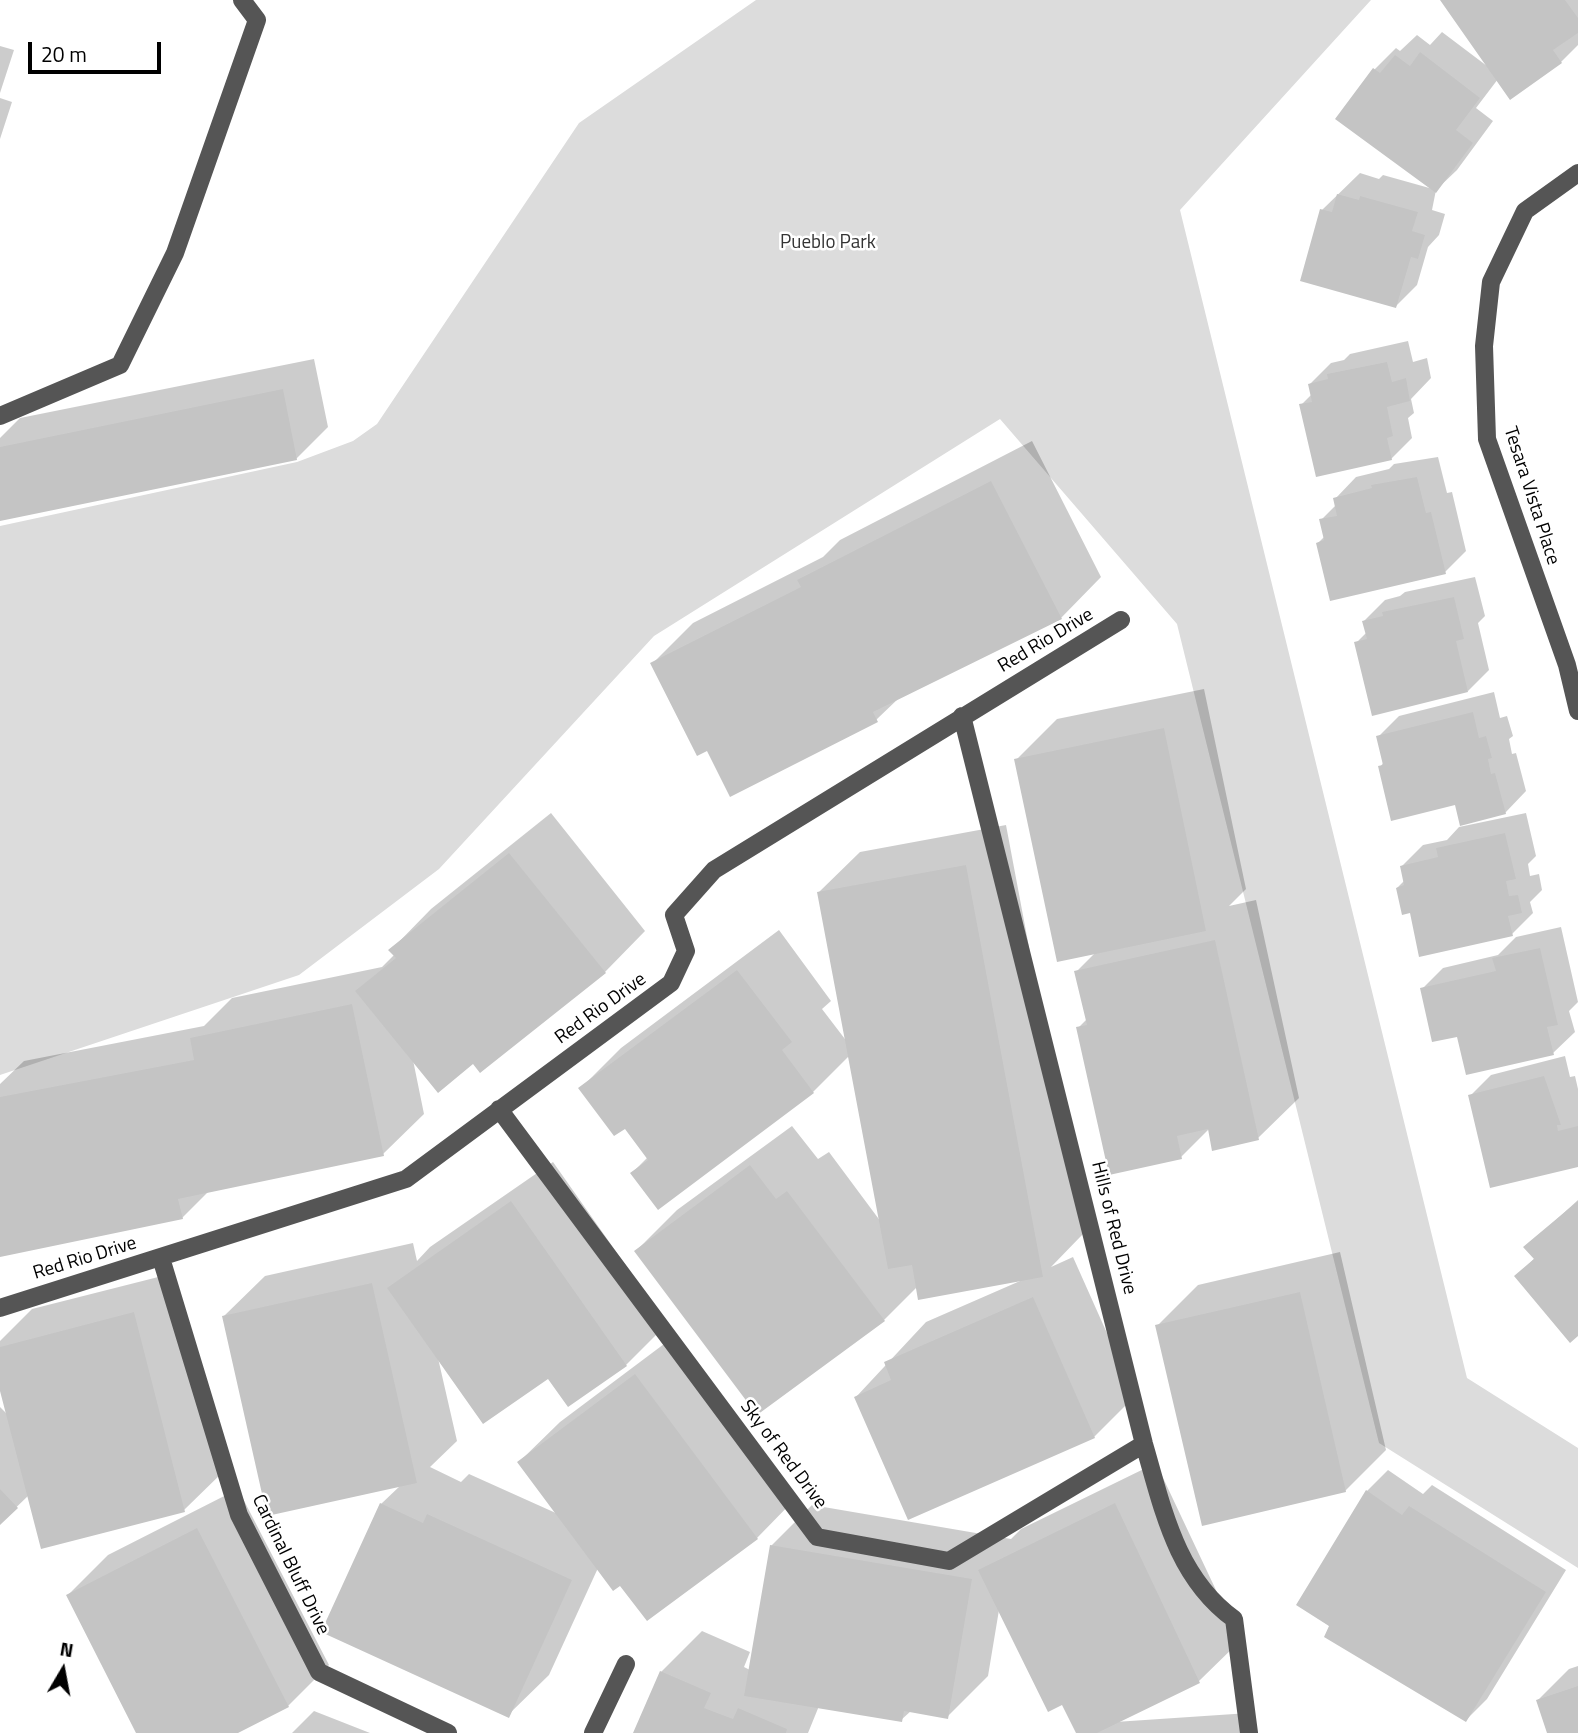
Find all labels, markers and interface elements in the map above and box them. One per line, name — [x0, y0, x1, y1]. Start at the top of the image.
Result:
scale bar — [32, 28, 164, 72]
text: 20 m — [41, 38, 87, 70]
park label: Pueblo Park — [780, 232, 876, 254]
street label: Tesara Vista Place — [1498, 424, 1564, 568]
street label: Red Rio Drive — [994, 604, 1098, 678]
street label: Red Rio Drive — [551, 968, 651, 1050]
street label: Hills of Red Drive — [1085, 1159, 1141, 1297]
street label: Red Rio Drive — [31, 1232, 139, 1286]
street label: Sky of Red Drive — [735, 1396, 831, 1514]
street label: Cardinal Bluff Drive — [246, 1491, 334, 1639]
text: N — [58, 1633, 76, 1664]
north arrow — [28, 1635, 98, 1705]

